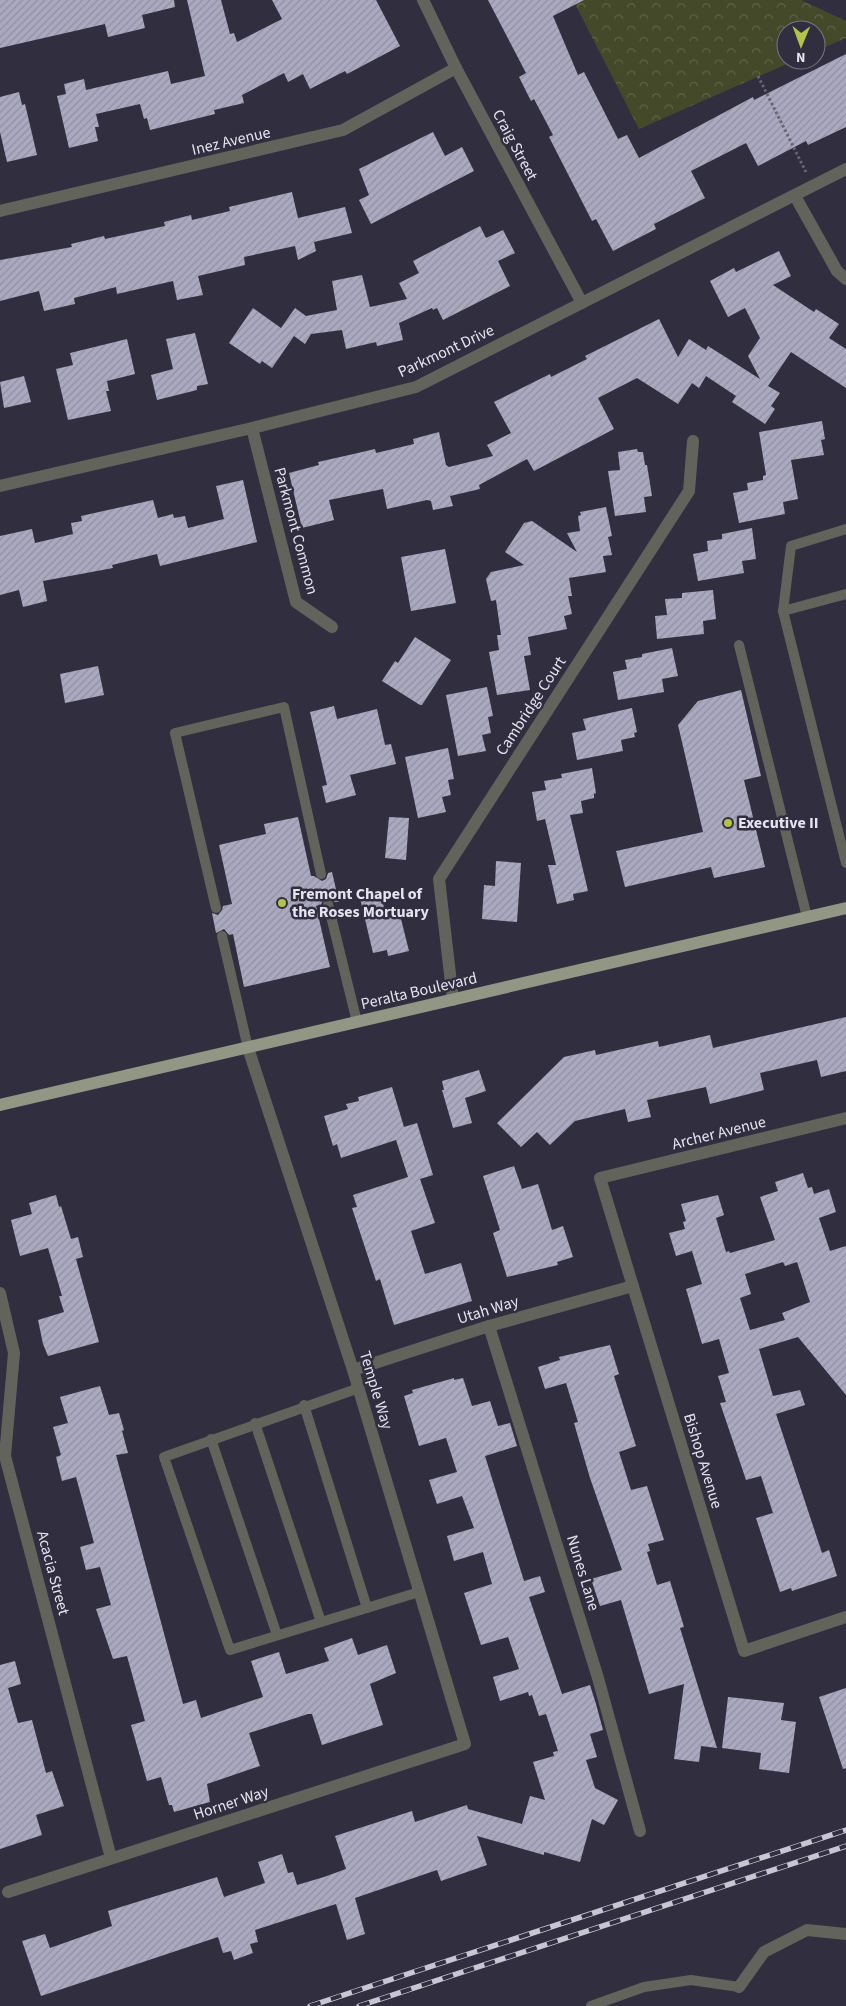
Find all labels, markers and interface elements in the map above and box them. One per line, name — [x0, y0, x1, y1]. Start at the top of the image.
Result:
north arrow — [776, 20, 826, 70]
text: N — [796, 47, 806, 67]
street label: Craig Street — [487, 106, 543, 185]
street label: Inez Avenue — [189, 121, 273, 161]
street label: Parkmont Drive — [394, 319, 498, 383]
street label: Parkmont Common — [268, 465, 324, 597]
street label: Cambridge Court — [491, 652, 572, 760]
place label: Executive II — [738, 812, 819, 834]
marker: Executive II — [722, 817, 734, 829]
place label: Fremont Chapel of the Roses Mortuary — [292, 883, 429, 923]
marker: Fremont Chapel of the Roses Mortuary — [276, 897, 288, 909]
street label: Peralta Boulevard — [359, 967, 479, 1015]
street label: Archer Avenue — [670, 1111, 768, 1155]
street label: Utah Way — [455, 1290, 522, 1330]
street label: Temple Way — [354, 1348, 398, 1432]
street label: Bishop Avenue — [678, 1411, 728, 1512]
street label: Acacia Street — [31, 1528, 75, 1618]
street label: Nunes Lane — [561, 1532, 605, 1614]
street label: Horner Way — [191, 1780, 272, 1826]

